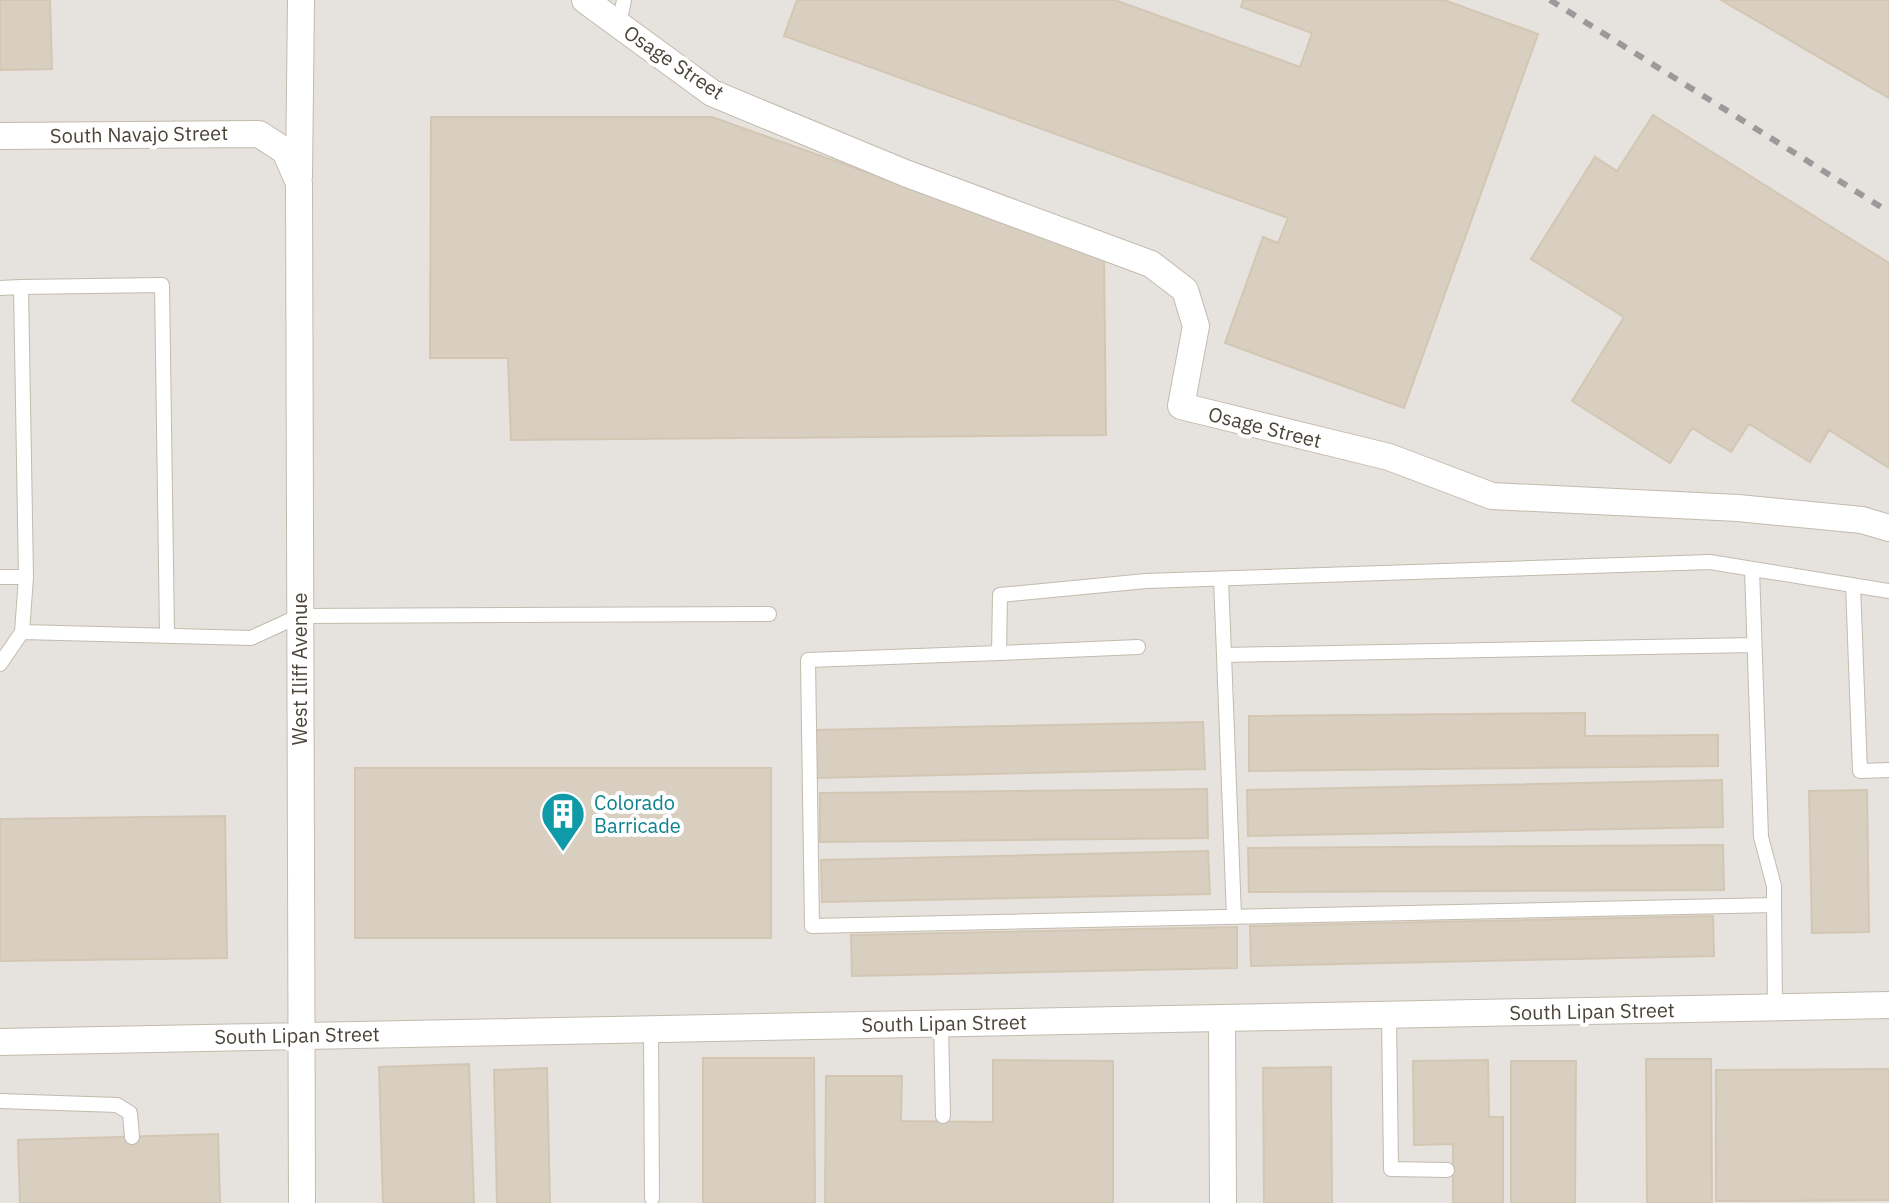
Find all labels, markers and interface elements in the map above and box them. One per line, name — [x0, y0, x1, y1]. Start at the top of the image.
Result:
street label: Osage Street — [619, 18, 729, 106]
street label: South Navajo Street — [50, 119, 228, 149]
street label: Osage Street — [1206, 400, 1324, 454]
street label: West Iliff Avenue — [286, 593, 313, 745]
place label: Colorado Barricade — [594, 789, 681, 839]
building icon: Colorado Barricade — [539, 790, 587, 853]
street label: South Lipan Street — [1509, 996, 1675, 1026]
street label: South Lipan Street — [861, 1008, 1027, 1038]
street label: South Lipan Street — [214, 1020, 380, 1050]

